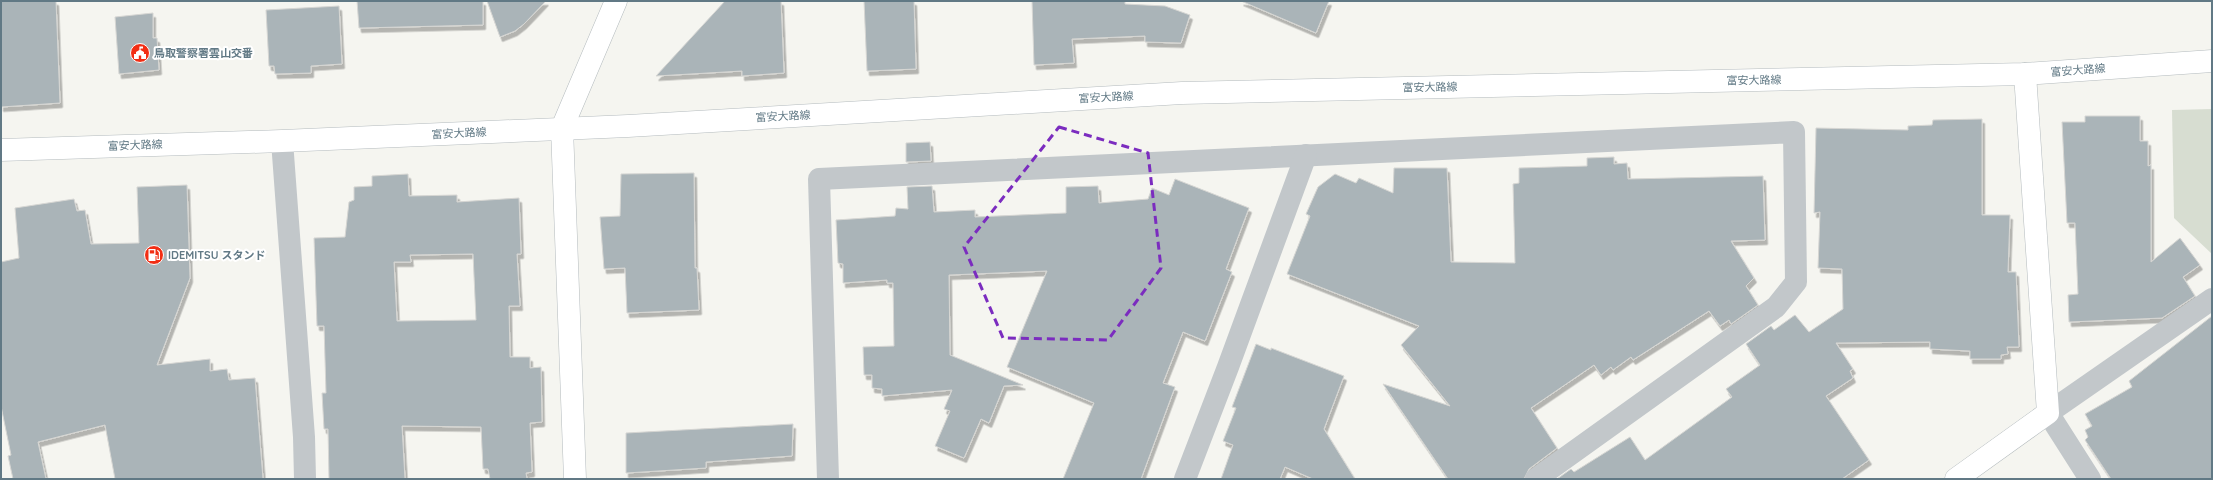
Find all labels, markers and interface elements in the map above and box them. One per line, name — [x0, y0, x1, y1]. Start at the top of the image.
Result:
public building icon: 鳥取警察署雲山交番 — [129, 42, 151, 64]
place label: 鳥取警察署雲山交番 — [154, 46, 253, 60]
street label: 富安大路線 — [2050, 61, 2106, 79]
street label: 富安大路線 — [1726, 73, 1782, 87]
street label: 富安大路線 — [1402, 80, 1458, 94]
street label: 富安大路線 — [1078, 89, 1134, 105]
street label: 富安大路線 — [755, 108, 811, 124]
street label: 富安大路線 — [431, 125, 487, 141]
street label: 富安大路線 — [107, 137, 163, 153]
fuel station icon: IDEMITSU スタンド — [143, 244, 165, 266]
place label: IDEMITSU スタンド — [168, 248, 266, 262]

